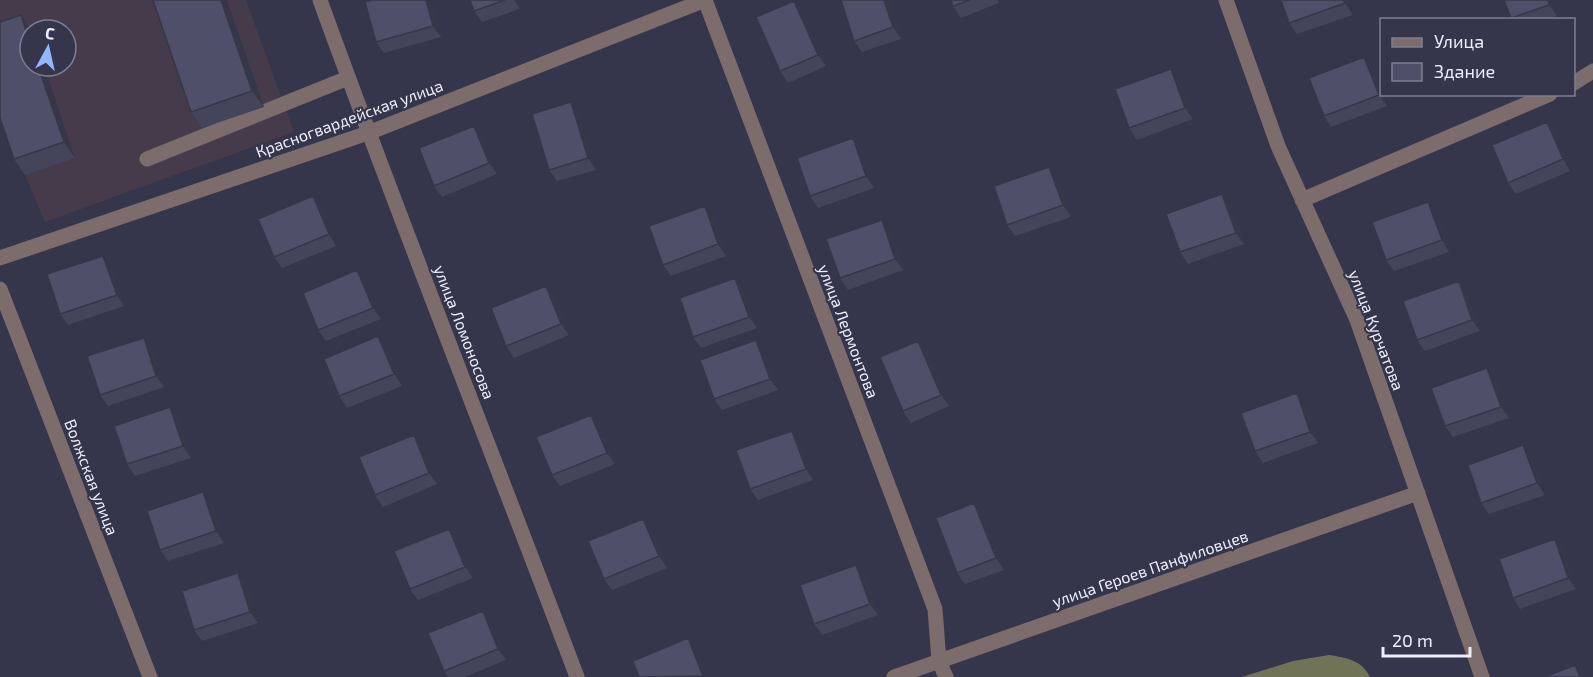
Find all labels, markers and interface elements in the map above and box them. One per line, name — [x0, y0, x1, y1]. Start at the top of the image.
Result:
north arrow — [18, 18, 78, 78]
legend — [1380, 18, 1575, 96]
text: С — [44, 23, 56, 43]
text: Улица — [1434, 30, 1484, 52]
text: Здание — [1434, 60, 1495, 82]
street label: Красногвардейская улица — [253, 75, 446, 162]
street label: улица Ломоносова — [430, 262, 499, 402]
street label: улица Лермонтова — [814, 262, 883, 401]
street label: улица Курчатова — [1344, 267, 1409, 393]
street label: Волжская улица — [60, 416, 123, 538]
street label: улица Героев Панфиловцев — [1050, 526, 1251, 611]
scale bar — [1383, 620, 1470, 658]
text: 20 m — [1392, 629, 1433, 651]

